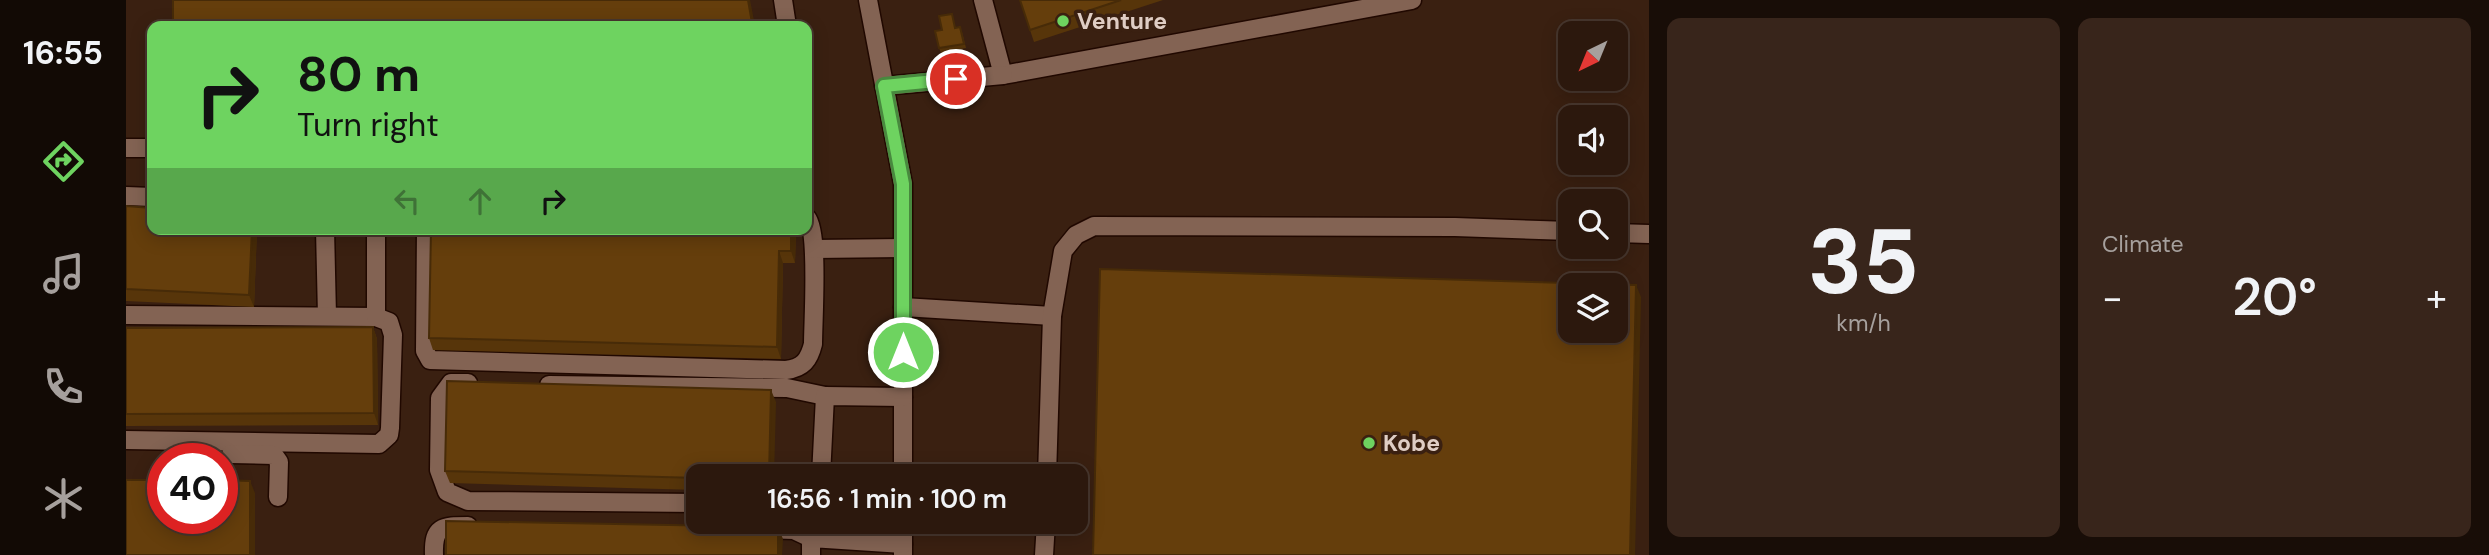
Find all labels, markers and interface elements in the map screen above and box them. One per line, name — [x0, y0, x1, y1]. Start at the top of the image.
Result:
place label: Venture — [1077, 6, 1167, 36]
marker: Venture — [1055, 13, 1071, 29]
north arrow — [1558, 21, 1628, 91]
map controls — [1558, 21, 1628, 343]
text: 16:55 — [23, 32, 103, 74]
text: 80 m — [297, 42, 420, 106]
icon: right — [182, 49, 273, 140]
pin — [926, 49, 986, 109]
icon: arrive — [937, 60, 975, 98]
text: Turn right — [297, 104, 439, 146]
button: sound — [1558, 105, 1628, 175]
icon: directions — [39, 137, 88, 186]
icon: left — [388, 182, 426, 220]
icon: ahead — [461, 182, 499, 220]
icon: right — [534, 182, 572, 220]
button: search — [1558, 189, 1628, 259]
text: 35 — [1808, 203, 1919, 321]
text: Climate — [2102, 229, 2184, 259]
icon: music — [39, 249, 88, 298]
text: 20° — [2232, 263, 2317, 331]
button: layers — [1558, 273, 1628, 343]
text: − — [2102, 273, 2123, 323]
text: + — [2426, 273, 2447, 323]
text: km/h — [1836, 308, 1891, 338]
position arrow — [866, 315, 940, 389]
icon: phone — [39, 362, 88, 411]
place label: Kobe — [1383, 428, 1440, 458]
marker: Kobe — [1361, 435, 1377, 451]
speed limit sign: 40 — [147, 443, 238, 534]
icon: climate — [39, 474, 88, 523]
text: 16:56 · 1 min · 100 m — [767, 482, 1007, 516]

